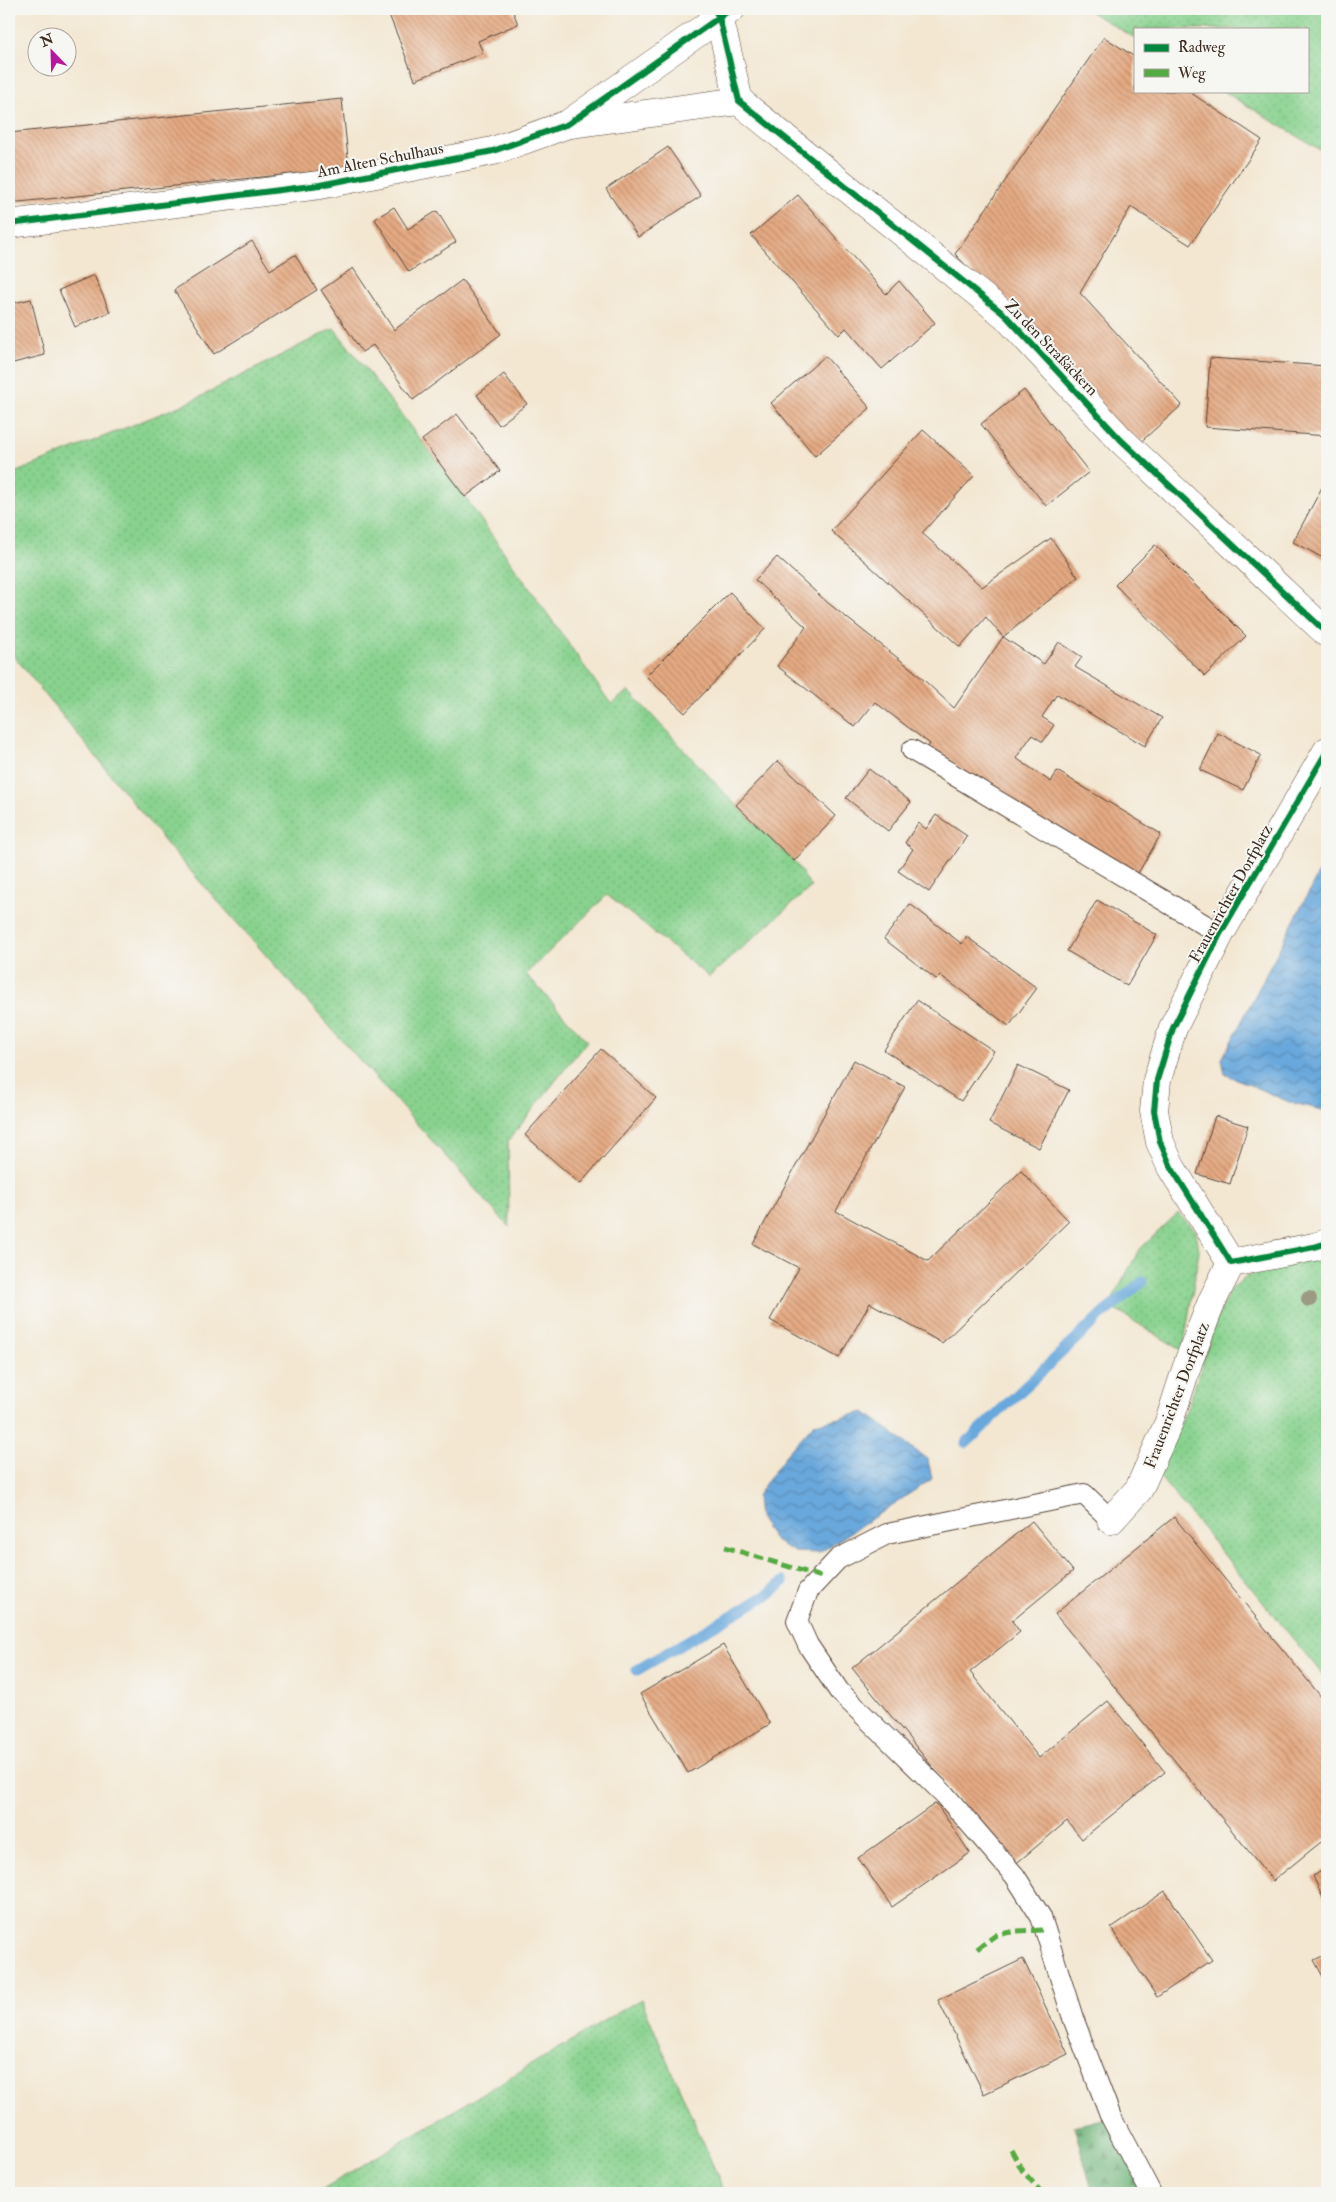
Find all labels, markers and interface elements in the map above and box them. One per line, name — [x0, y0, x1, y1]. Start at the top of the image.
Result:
north arrow — [28, 28, 78, 78]
legend — [1134, 28, 1308, 92]
text: N — [37, 30, 57, 51]
text: Radweg — [1178, 38, 1226, 57]
text: Weg — [1177, 64, 1206, 83]
street label: Am Alten Schulhaus — [314, 138, 445, 182]
street label: Zu den Straßäckern — [1000, 295, 1102, 400]
street label: Frauenrichter Dorfplatz — [1185, 821, 1278, 967]
street label: Frauenrichter Dorfplatz — [1140, 1319, 1215, 1472]

